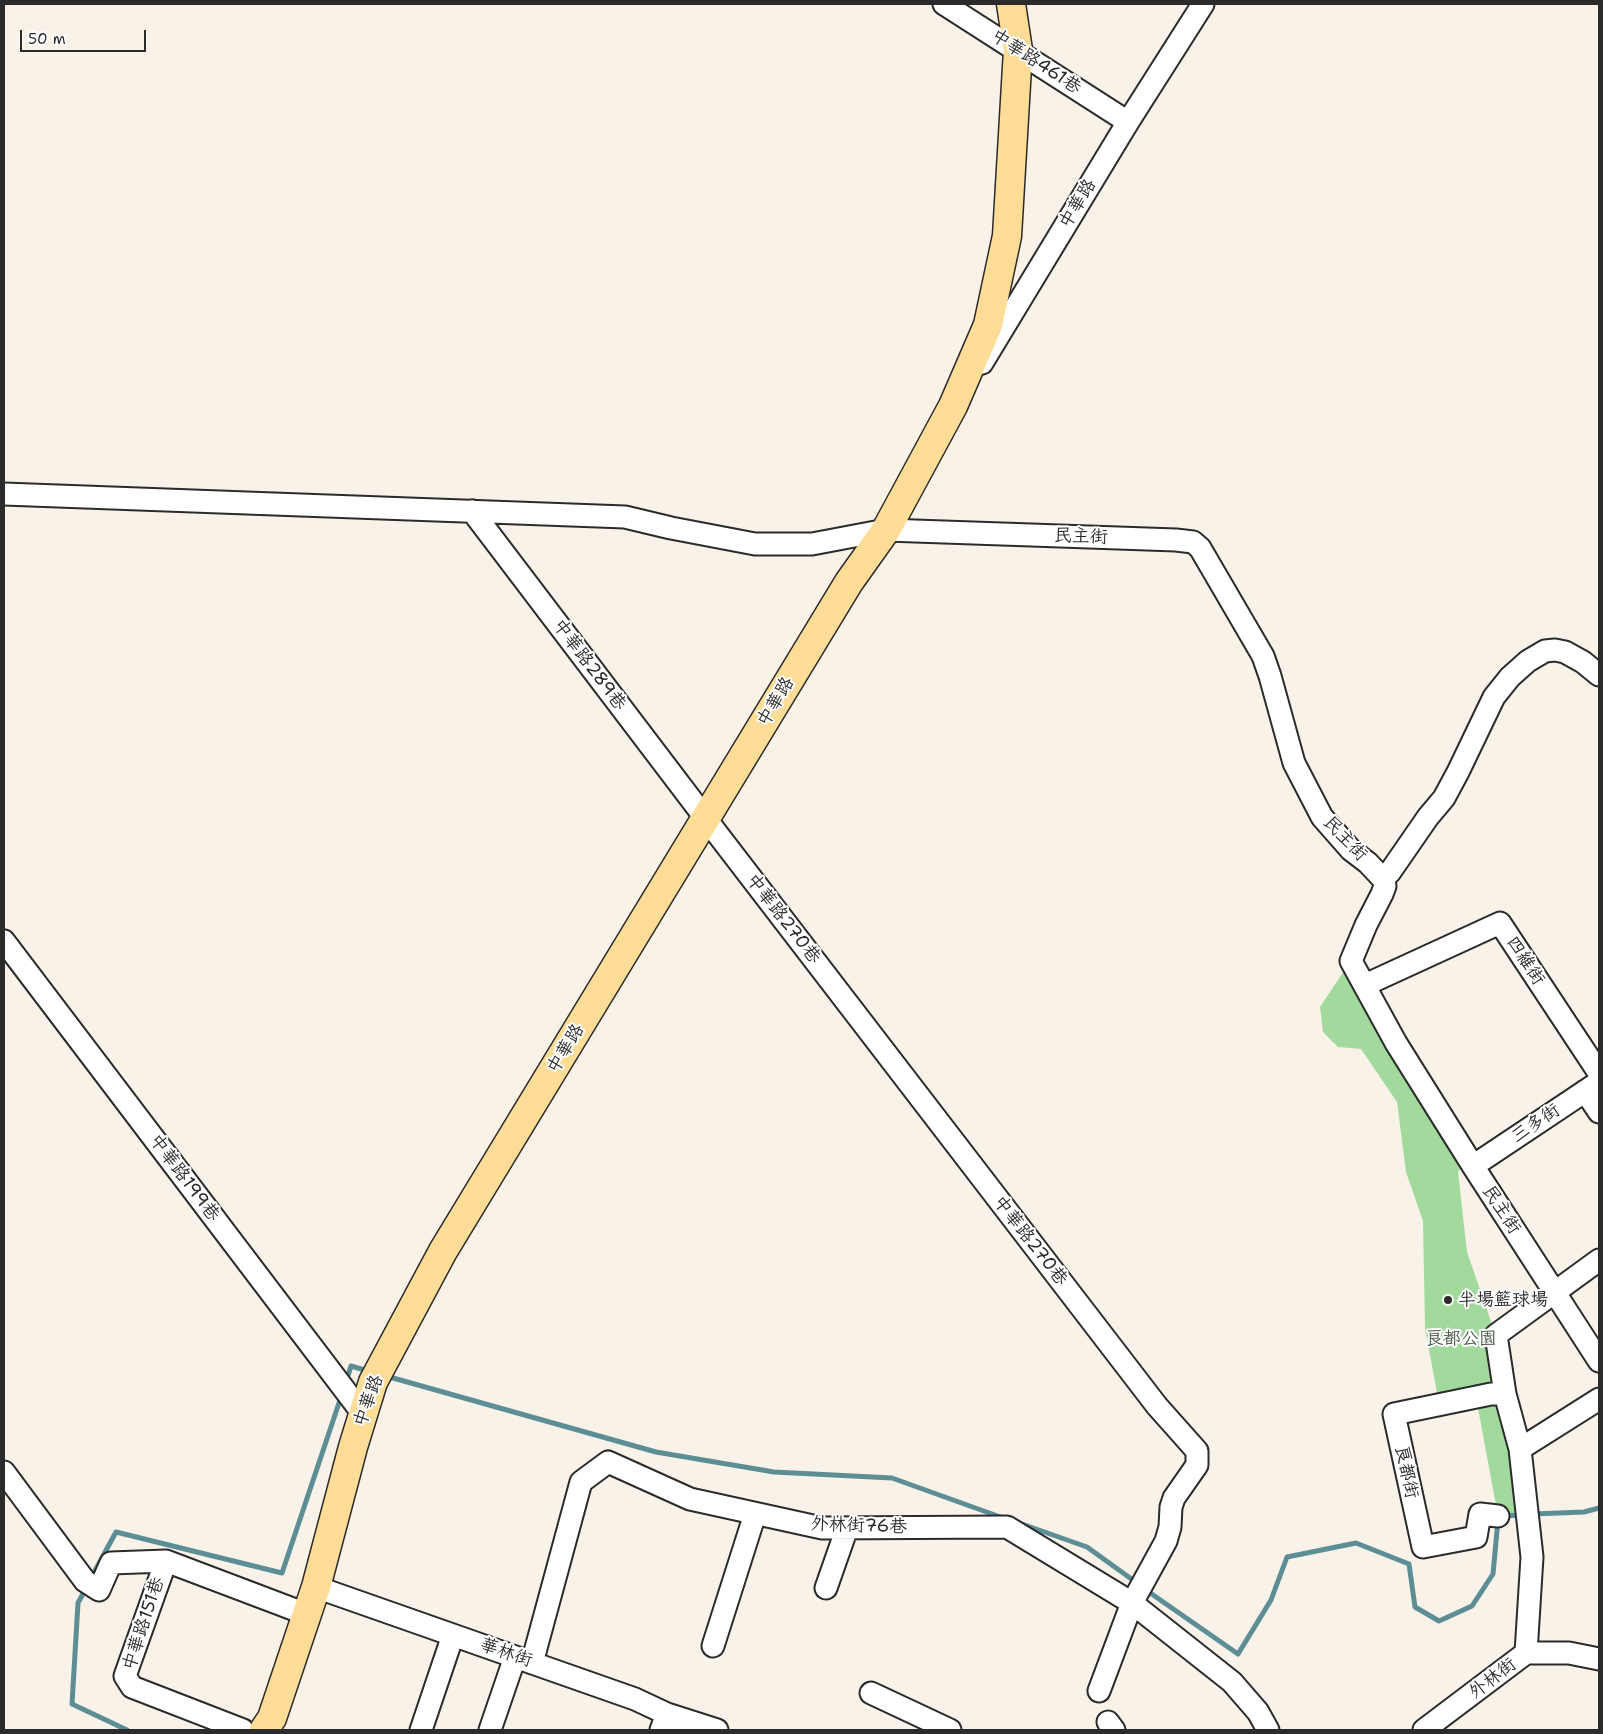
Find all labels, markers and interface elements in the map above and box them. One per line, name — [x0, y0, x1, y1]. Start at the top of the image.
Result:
scale bar — [22, 20, 149, 52]
street label: 中華路461巷 — [987, 25, 1085, 99]
text: 50 m — [28, 29, 66, 49]
street label: 中華路 — [1055, 175, 1101, 233]
street label: 民主街 — [1054, 525, 1108, 549]
street label: 中華路289巷 — [548, 615, 630, 715]
street label: 中華路 — [753, 673, 799, 731]
street label: 民主街 — [1318, 812, 1372, 866]
street label: 中華路270巷 — [741, 870, 825, 968]
street label: 四維街 — [1501, 932, 1549, 990]
street label: 中華路 — [543, 1020, 589, 1078]
street label: 三多街 — [1508, 1100, 1564, 1148]
street label: 中華路199巷 — [144, 1130, 224, 1226]
street label: 民主街 — [1477, 1181, 1525, 1239]
street label: 中華路270巷 — [988, 1192, 1072, 1290]
place label: 半場籃球場 — [1458, 1289, 1548, 1311]
marker: 半場籃球場 — [1442, 1294, 1454, 1306]
park label: 良都公園 — [1425, 1328, 1497, 1350]
street label: 中華路 — [350, 1372, 388, 1430]
street label: 良都街 — [1390, 1443, 1422, 1501]
street label: 外林街76巷 — [810, 1514, 908, 1538]
street label: 中華路151巷 — [119, 1575, 169, 1673]
street label: 華林街 — [477, 1634, 535, 1672]
street label: 外林街 — [1465, 1654, 1521, 1704]

